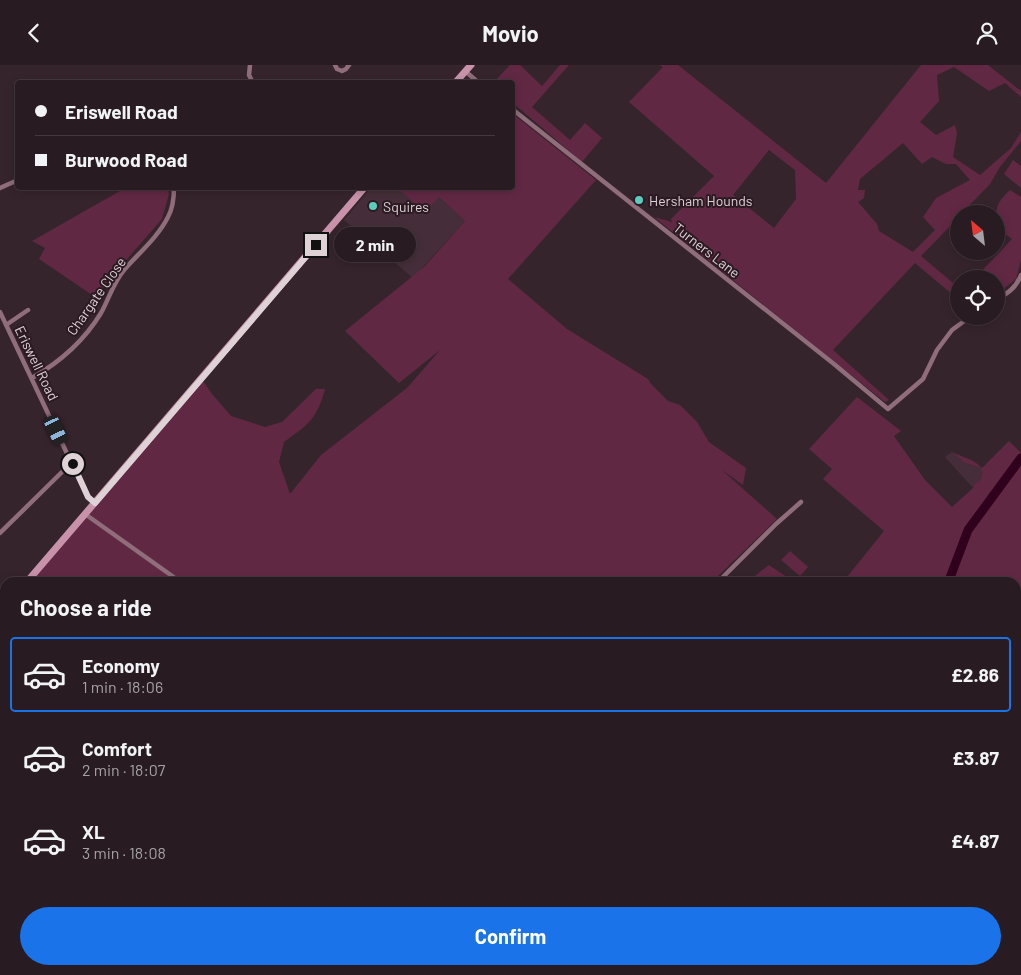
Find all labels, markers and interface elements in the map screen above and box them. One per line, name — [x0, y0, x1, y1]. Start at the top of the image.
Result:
icon: back — [20, 19, 48, 47]
icon: person — [973, 19, 1001, 47]
text: Movio — [482, 20, 539, 46]
text: Eriswell Road — [65, 100, 178, 123]
text: Burwood Road — [65, 148, 187, 171]
place label: Hersham Hounds — [649, 192, 753, 209]
marker: Hersham Hounds — [633, 194, 645, 206]
place label: Squires — [383, 198, 429, 215]
marker: Squires — [367, 200, 379, 212]
north arrow — [950, 205, 1005, 260]
map controls — [950, 205, 1005, 325]
street label: Turners Lane — [670, 219, 744, 281]
callout: 2 min — [334, 227, 416, 263]
route end — [305, 234, 327, 256]
text: 2 min — [356, 235, 394, 254]
street label: Chargate Close — [63, 254, 129, 338]
button: locate — [950, 270, 1005, 325]
street label: Eriswell Road — [12, 323, 62, 403]
car — [42, 413, 69, 447]
route start — [62, 453, 84, 475]
text: Choose a ride — [20, 594, 152, 620]
icon: car — [22, 652, 67, 697]
text: Economy — [82, 654, 160, 677]
text: £2.86 — [951, 663, 999, 686]
text: 1 min · 18:06 — [82, 677, 163, 696]
icon: car — [22, 735, 67, 780]
text: Comfort — [82, 737, 152, 760]
text: £3.87 — [952, 746, 999, 769]
text: 2 min · 18:07 — [82, 760, 165, 779]
icon: car — [22, 818, 67, 863]
text: XL — [82, 820, 105, 843]
text: £4.87 — [951, 829, 999, 852]
text: 3 min · 18:08 — [82, 843, 166, 862]
button: Confirm — [20, 907, 1001, 965]

